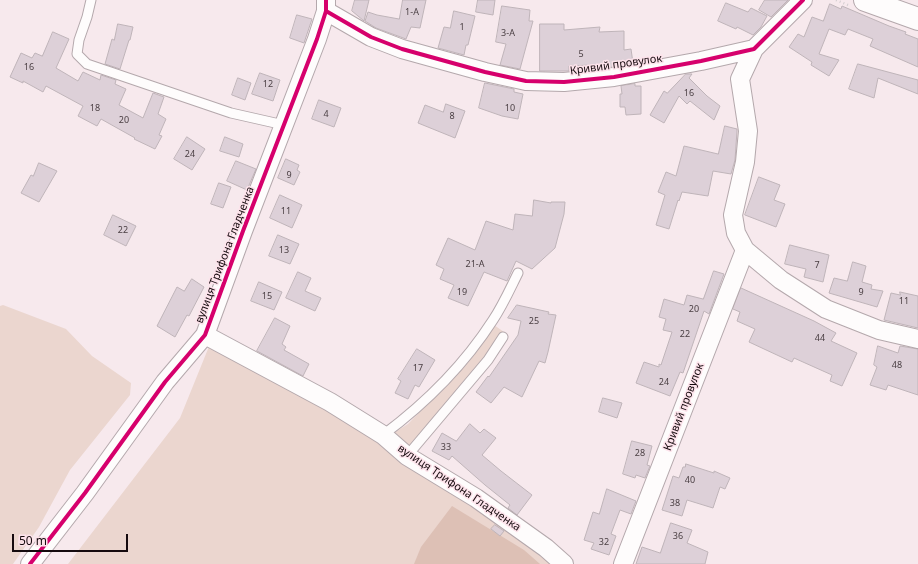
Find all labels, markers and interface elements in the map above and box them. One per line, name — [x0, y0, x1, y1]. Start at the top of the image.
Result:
house number: 1-А — [405, 7, 419, 17]
house number: 1 — [459, 22, 465, 32]
house number: 3-А — [501, 28, 515, 38]
house number: 5 — [578, 49, 584, 59]
street label: Кривий провулок — [569, 52, 663, 78]
house number: 16 — [24, 62, 34, 72]
house number: 12 — [263, 79, 273, 89]
house number: 16 — [684, 88, 694, 98]
house number: 18 — [90, 103, 100, 113]
house number: 10 — [505, 103, 515, 113]
house number: 4 — [323, 109, 329, 119]
house number: 8 — [449, 111, 455, 121]
house number: 20 — [119, 115, 129, 125]
house number: 24 — [185, 149, 195, 159]
house number: 9 — [286, 170, 292, 180]
street label: вулиця Трифона Гладченка — [193, 185, 257, 325]
house number: 11 — [281, 206, 291, 216]
house number: 22 — [118, 225, 128, 235]
house number: 13 — [279, 245, 289, 255]
house number: 21-А — [466, 259, 484, 269]
house number: 7 — [814, 260, 820, 270]
house number: 19 — [457, 287, 467, 297]
house number: 9 — [858, 287, 864, 297]
house number: 15 — [262, 291, 272, 301]
house number: 11 — [899, 296, 909, 306]
house number: 20 — [689, 304, 699, 314]
house number: 25 — [529, 316, 539, 326]
house number: 22 — [680, 329, 690, 339]
house number: 44 — [815, 333, 825, 343]
house number: 48 — [892, 360, 902, 370]
street label: Кривий провулок — [661, 361, 707, 453]
house number: 17 — [413, 363, 423, 373]
house number: 24 — [659, 377, 669, 387]
street label: вулиця Трифона Гладченка — [395, 442, 523, 534]
house number: 33 — [441, 442, 451, 452]
house number: 28 — [635, 448, 645, 458]
house number: 40 — [685, 475, 695, 485]
house number: 38 — [670, 498, 680, 508]
scale bar — [14, 526, 130, 552]
house number: 36 — [673, 531, 683, 541]
text: 50 m — [19, 532, 47, 549]
house number: 32 — [599, 537, 609, 547]

